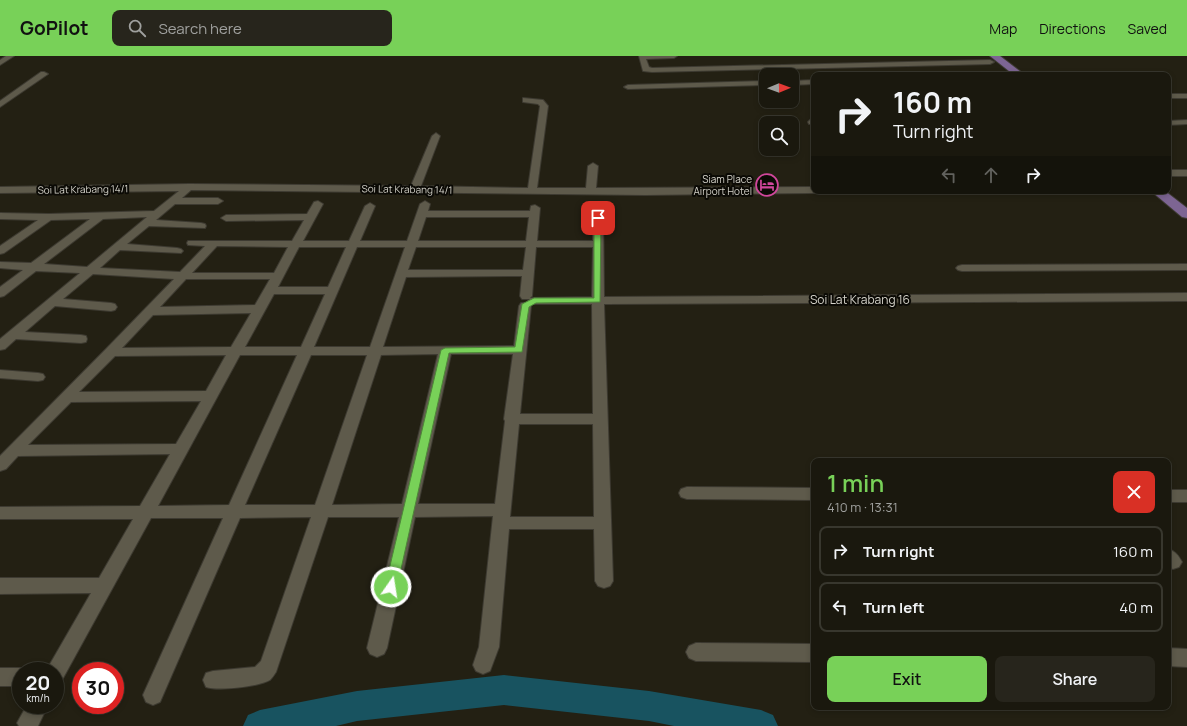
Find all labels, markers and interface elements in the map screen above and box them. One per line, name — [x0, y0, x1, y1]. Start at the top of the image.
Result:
search box — [112, 10, 392, 46]
text: GoPilot — [20, 15, 88, 41]
icon: search — [126, 17, 148, 39]
text: Search here — [158, 18, 242, 39]
text: Map — [989, 19, 1017, 38]
text: Directions — [1039, 19, 1106, 38]
text: Saved — [1128, 19, 1167, 38]
north arrow — [759, 68, 799, 108]
map controls — [759, 68, 799, 156]
text: 160 m — [893, 83, 972, 121]
icon: right — [827, 88, 879, 140]
button: search — [759, 116, 799, 156]
text: Turn right — [893, 119, 974, 143]
icon: left — [938, 164, 960, 186]
icon: ahead — [980, 164, 1002, 186]
icon: right — [1022, 164, 1044, 186]
place label: Siam Place Airport Hotel — [694, 172, 752, 198]
hotel icon: Siam Place Airport Hotel — [754, 172, 780, 198]
street label: Soi Lat Krabang 14/1 — [37, 181, 129, 197]
street label: Soi Lat Krabang 14/1 — [361, 181, 453, 197]
pin — [581, 201, 615, 235]
icon: arrive — [587, 207, 609, 229]
street label: Soi Lat Krabang 16 — [810, 291, 910, 308]
text: 1 min — [827, 466, 884, 499]
button: close — [1113, 471, 1155, 513]
text: 410 m · 13:31 — [827, 498, 898, 516]
icon: right — [829, 540, 851, 562]
text: Turn right — [863, 541, 934, 562]
text: 160 m — [1113, 541, 1153, 562]
position arrow — [370, 566, 412, 608]
icon: left — [829, 596, 851, 618]
text: Turn left — [863, 597, 925, 618]
text: 40 m — [1119, 597, 1153, 618]
button: Exit — [827, 656, 987, 702]
button: Share — [995, 656, 1155, 702]
speed limit sign: 30 — [72, 662, 124, 714]
text: 20 — [25, 669, 51, 696]
text: km/h — [26, 691, 50, 705]

